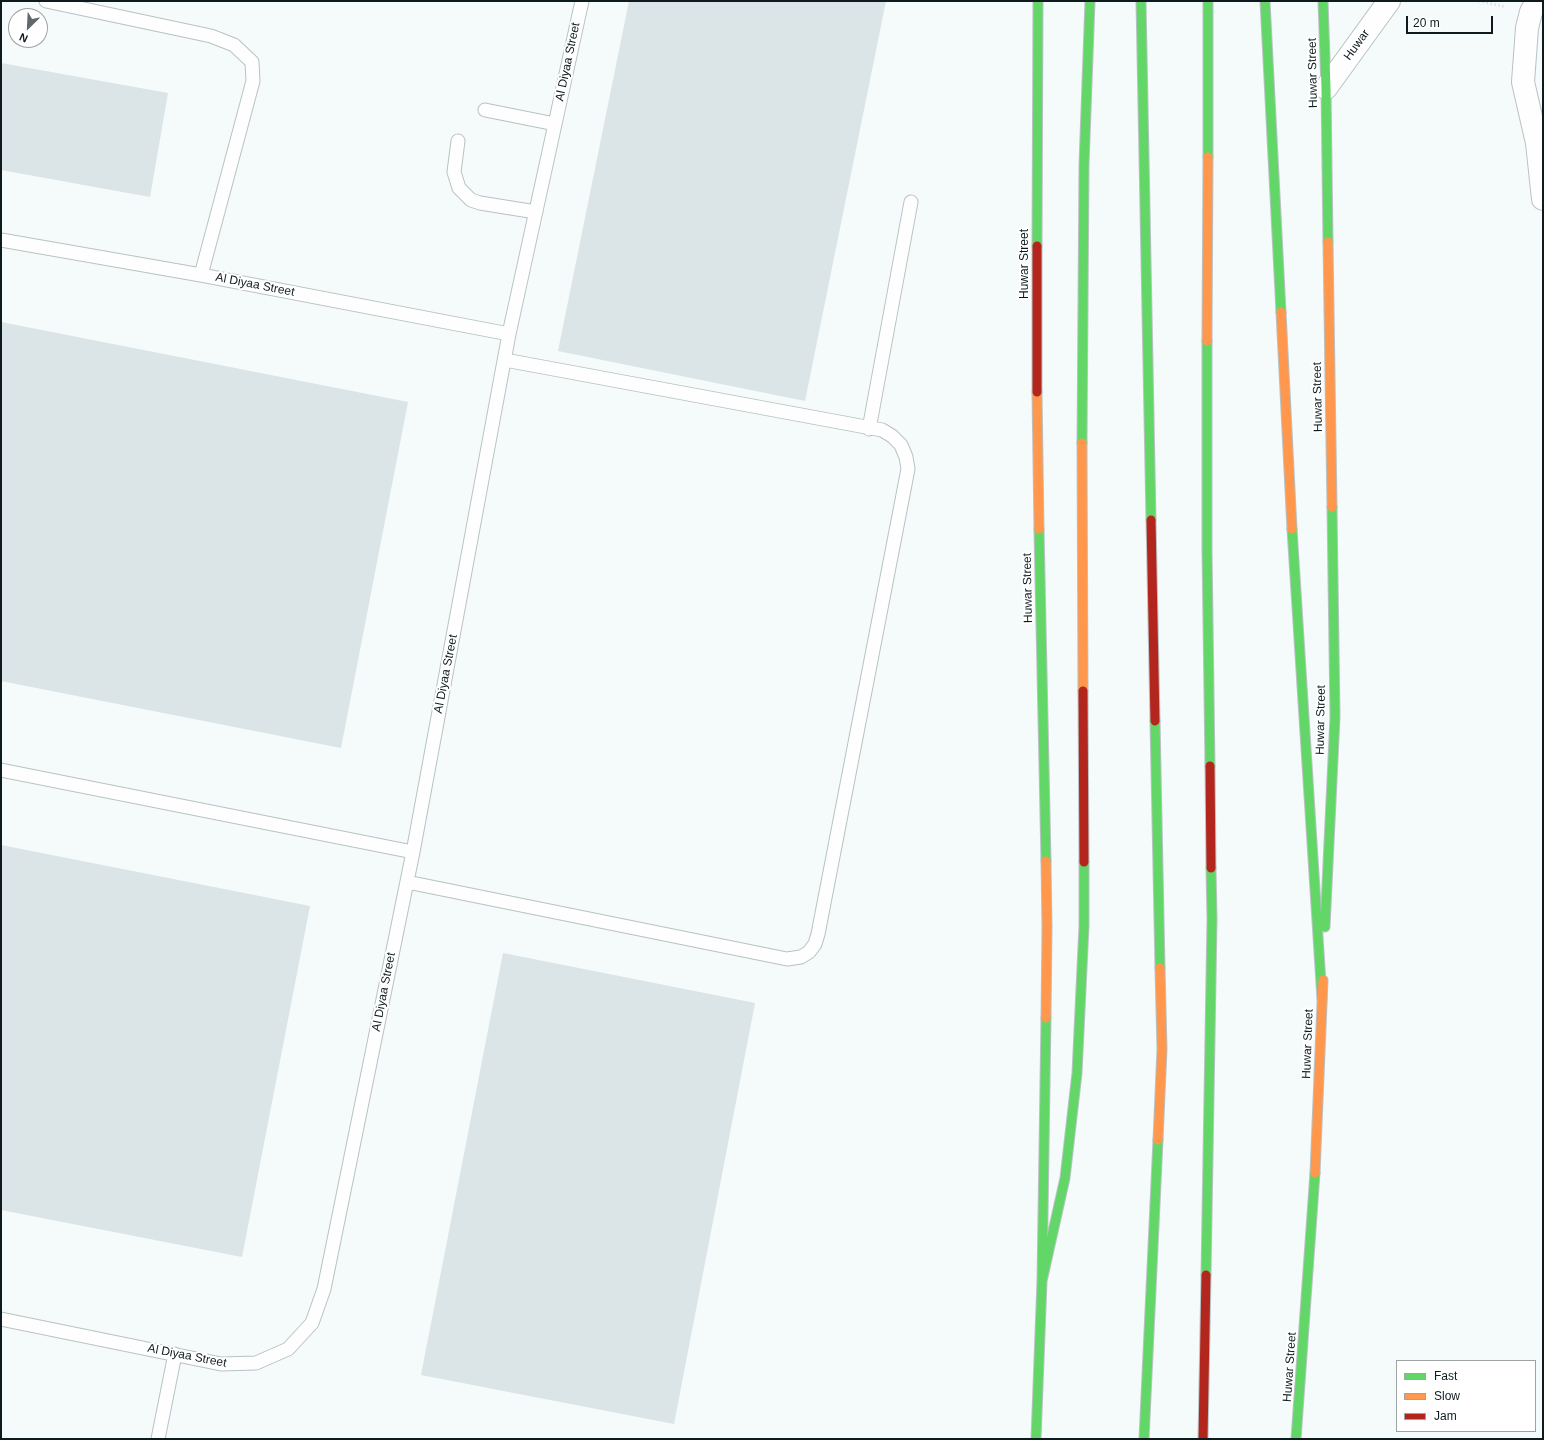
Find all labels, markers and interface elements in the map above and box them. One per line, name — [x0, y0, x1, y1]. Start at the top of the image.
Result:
north arrow — [8, 8, 48, 48]
scale bar — [1408, 8, 1495, 34]
text: 20 m — [1413, 16, 1440, 30]
street label: Al Diyaa Street — [553, 21, 583, 103]
street label: Huwar — [1341, 27, 1373, 63]
text: N — [17, 31, 30, 45]
street label: Huwar Street — [1305, 38, 1321, 108]
street label: Huwar Street — [1018, 229, 1032, 299]
street label: Al Diyaa Street — [214, 270, 296, 300]
street label: Huwar Street — [1310, 362, 1326, 432]
street label: Huwar Street — [1020, 553, 1036, 623]
street label: Al Diyaa Street — [431, 633, 461, 715]
street label: Huwar Street — [1313, 685, 1329, 755]
street label: Al Diyaa Street — [369, 951, 399, 1033]
street label: Huwar Street — [1300, 1009, 1316, 1079]
street label: Huwar Street — [1280, 1332, 1300, 1402]
street label: Al Diyaa Street — [146, 1341, 228, 1371]
legend — [1396, 1360, 1536, 1432]
text: Fast — [1434, 1369, 1457, 1383]
text: Slow — [1434, 1389, 1460, 1403]
text: Jam — [1434, 1409, 1457, 1423]

